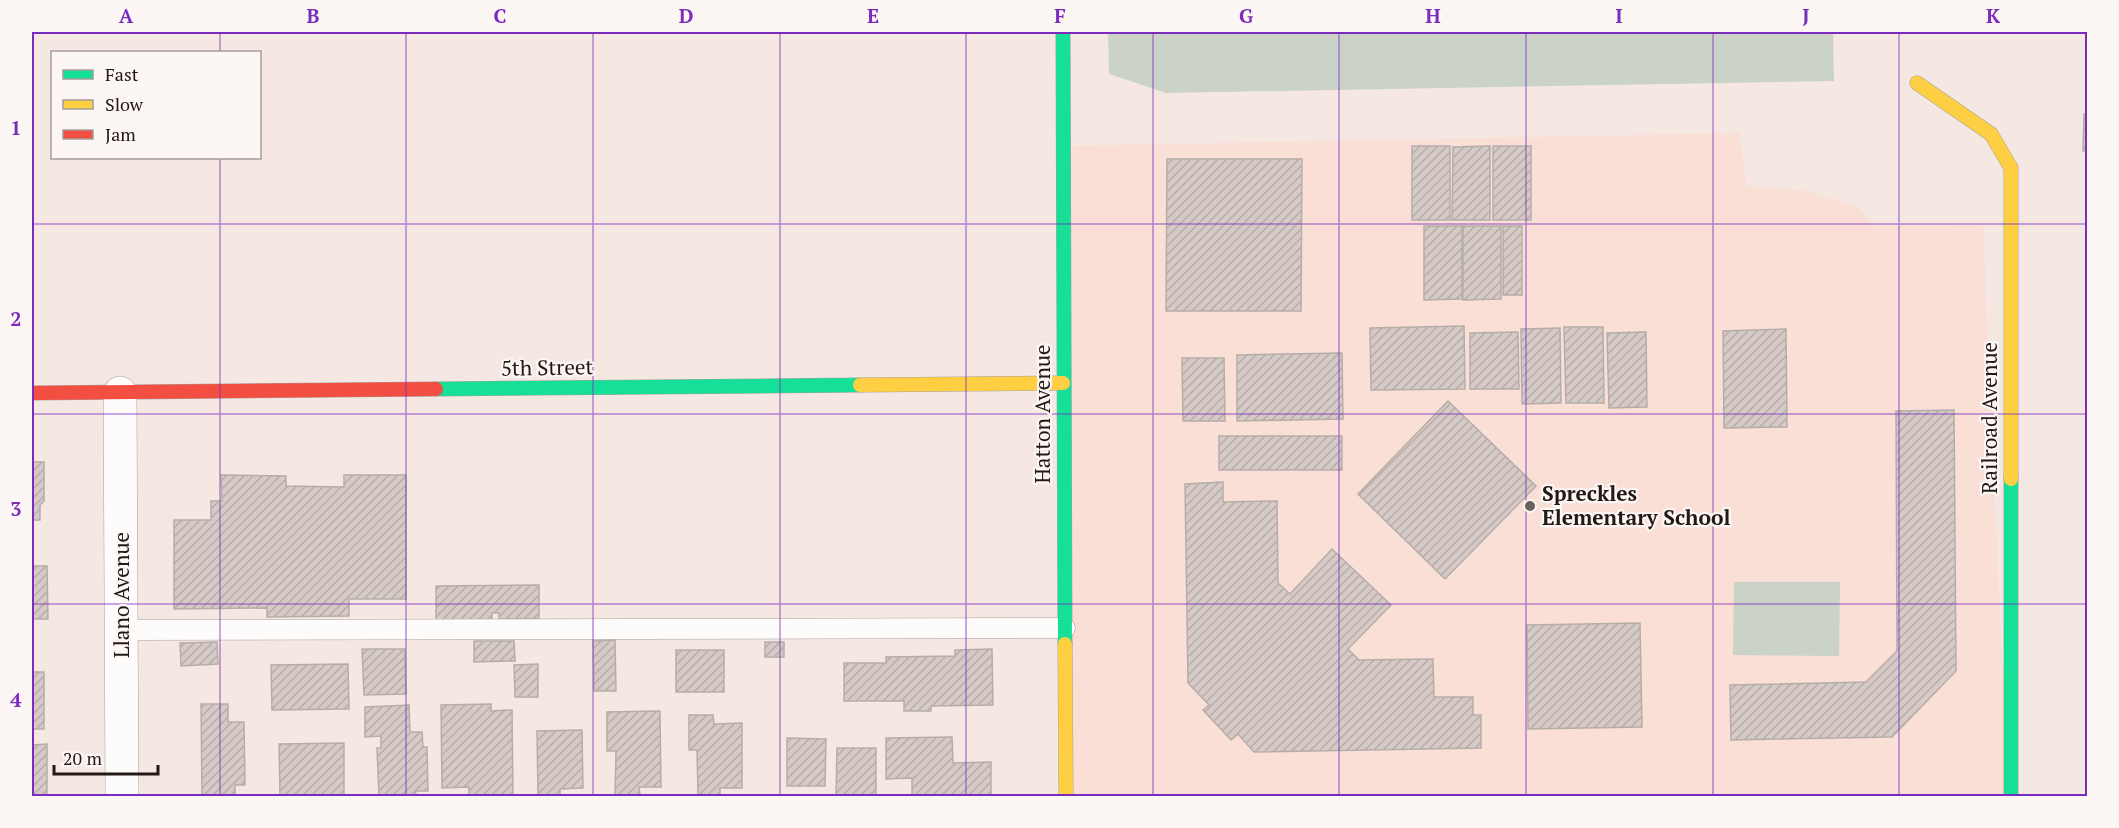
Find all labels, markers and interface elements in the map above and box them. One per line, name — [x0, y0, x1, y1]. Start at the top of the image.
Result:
text: A — [119, 2, 134, 29]
text: B — [307, 2, 320, 29]
text: C — [493, 2, 507, 29]
text: D — [679, 2, 693, 29]
text: E — [867, 2, 879, 29]
text: F — [1054, 2, 1066, 29]
text: G — [1239, 2, 1253, 29]
text: H — [1425, 2, 1441, 29]
text: I — [1615, 2, 1623, 29]
text: J — [1802, 2, 1810, 29]
text: K — [1986, 2, 2001, 29]
legend — [51, 51, 261, 159]
text: Fast — [105, 62, 139, 86]
text: Slow — [105, 92, 144, 116]
text: 1 — [10, 114, 22, 141]
text: Jam — [105, 122, 136, 146]
text: 2 — [10, 305, 22, 332]
street label: Railroad Avenue — [1975, 342, 2003, 494]
street label: Hatton Avenue — [1028, 345, 1056, 484]
street label: 5th Street — [501, 352, 594, 382]
place label: Spreckles Elementary School — [1542, 479, 1730, 531]
text: 3 — [10, 495, 22, 522]
marker: Spreckles Elementary School — [1523, 499, 1537, 513]
street label: Llano Avenue — [107, 532, 135, 658]
text: 4 — [10, 686, 22, 713]
scale bar — [54, 738, 158, 776]
text: 20 m — [63, 746, 103, 770]

